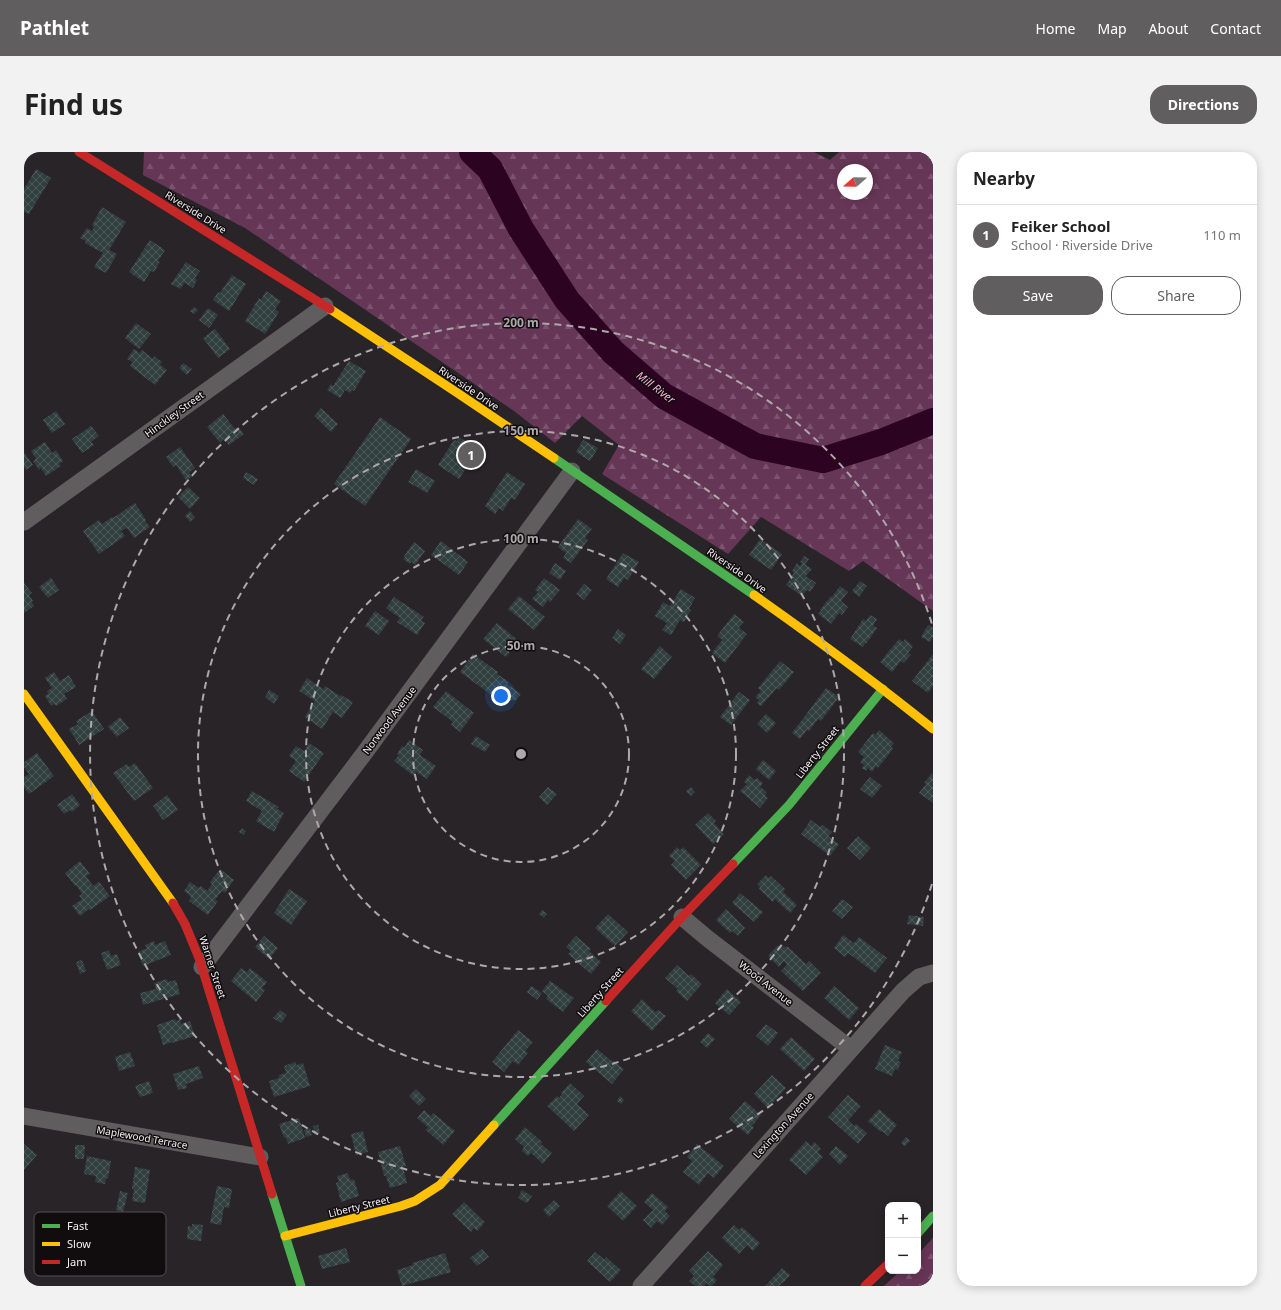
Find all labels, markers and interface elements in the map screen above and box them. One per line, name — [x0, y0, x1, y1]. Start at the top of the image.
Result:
text: Pathlet — [20, 15, 89, 41]
text: Home — [1036, 19, 1075, 38]
text: Map — [1097, 19, 1127, 38]
text: About — [1149, 19, 1188, 38]
text: Contact — [1210, 19, 1261, 38]
text: Find us — [24, 85, 123, 123]
button: Directions — [1150, 85, 1257, 124]
north arrow — [837, 164, 873, 200]
text: Nearby — [973, 167, 1035, 190]
street label: Riverside Drive — [163, 187, 230, 237]
text: Feiker School — [1011, 216, 1111, 236]
text: 1 — [982, 226, 990, 244]
text: 110 m — [1203, 226, 1241, 244]
text: School · Riverside Drive — [1011, 236, 1153, 254]
button: Save — [973, 276, 1103, 315]
button: Share — [1111, 276, 1241, 315]
text: 200 m — [503, 314, 539, 331]
street label: Riverside Drive — [436, 363, 502, 414]
water label: Mill River — [634, 368, 679, 407]
street label: Hinckley Street — [142, 388, 207, 440]
text: 150 m — [503, 422, 539, 439]
pin: 1 — [458, 440, 484, 470]
text: 100 m — [503, 530, 539, 547]
street label: Riverside Drive — [704, 544, 770, 596]
text: 50 m — [507, 637, 535, 654]
street label: Norwood Avenue — [359, 683, 419, 757]
your location — [491, 686, 511, 706]
street label: Liberty Street — [792, 723, 842, 781]
centre of rings — [514, 747, 528, 761]
street label: Warner Street — [196, 934, 230, 1001]
street label: Wood Avenue — [736, 957, 796, 1009]
street label: Liberty Street — [574, 964, 627, 1020]
street label: Lexington Avenue — [750, 1089, 817, 1161]
street label: Maplewood Terrace — [95, 1122, 189, 1152]
street label: Liberty Street — [327, 1191, 392, 1220]
map controls — [885, 1202, 921, 1274]
button: + — [885, 1202, 921, 1238]
legend — [34, 1212, 166, 1276]
text: Fast — [67, 1218, 88, 1233]
text: Slow — [67, 1236, 91, 1251]
button: − — [885, 1238, 921, 1274]
text: Jam — [66, 1254, 86, 1269]

